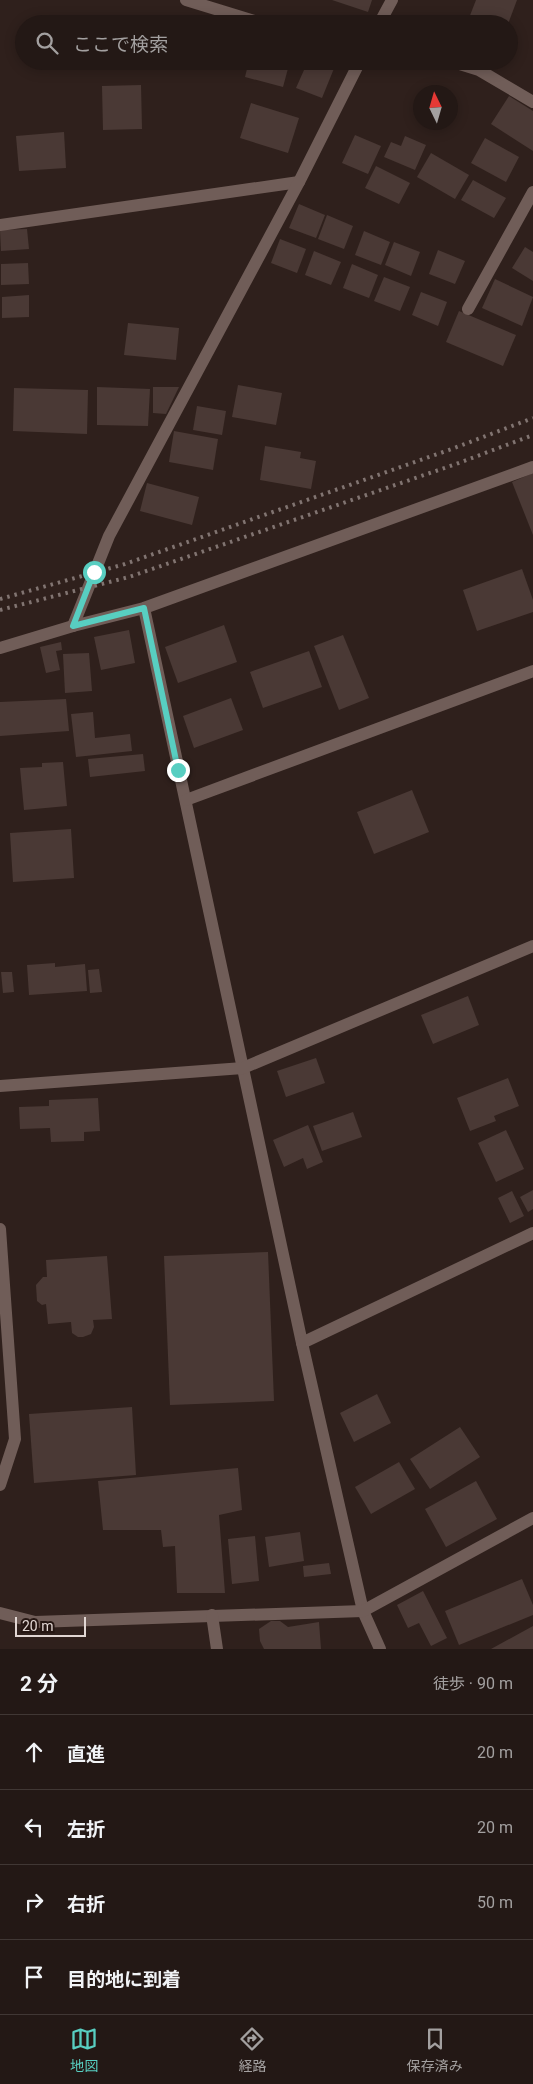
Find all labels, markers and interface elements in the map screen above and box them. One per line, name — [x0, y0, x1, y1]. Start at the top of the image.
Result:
search box — [15, 15, 518, 70]
icon: search — [33, 29, 61, 57]
text: ここで検索 — [73, 33, 168, 56]
north arrow — [413, 85, 458, 130]
route start — [83, 561, 106, 584]
route end — [167, 759, 190, 782]
scale bar — [15, 1614, 86, 1637]
text: 20 m — [22, 1618, 54, 1634]
text: 2 分 — [20, 1672, 58, 1696]
text: 徒歩 · 90 m — [433, 1674, 513, 1693]
icon: ahead — [20, 1738, 48, 1766]
text: 直進 — [67, 1743, 105, 1766]
text: 20 m — [477, 1743, 513, 1762]
icon: left — [20, 1813, 48, 1841]
text: 左折 — [67, 1818, 105, 1841]
text: 20 m — [477, 1818, 513, 1837]
icon: right — [20, 1888, 48, 1916]
text: 右折 — [67, 1893, 105, 1916]
text: 50 m — [477, 1893, 513, 1912]
icon: arrive — [20, 1963, 48, 1991]
text: 目的地に到着 — [67, 1968, 181, 1991]
tab: 地図 — [70, 2025, 98, 2075]
tab: 経路 — [238, 2025, 266, 2075]
tab: 保存済み — [407, 2025, 463, 2075]

